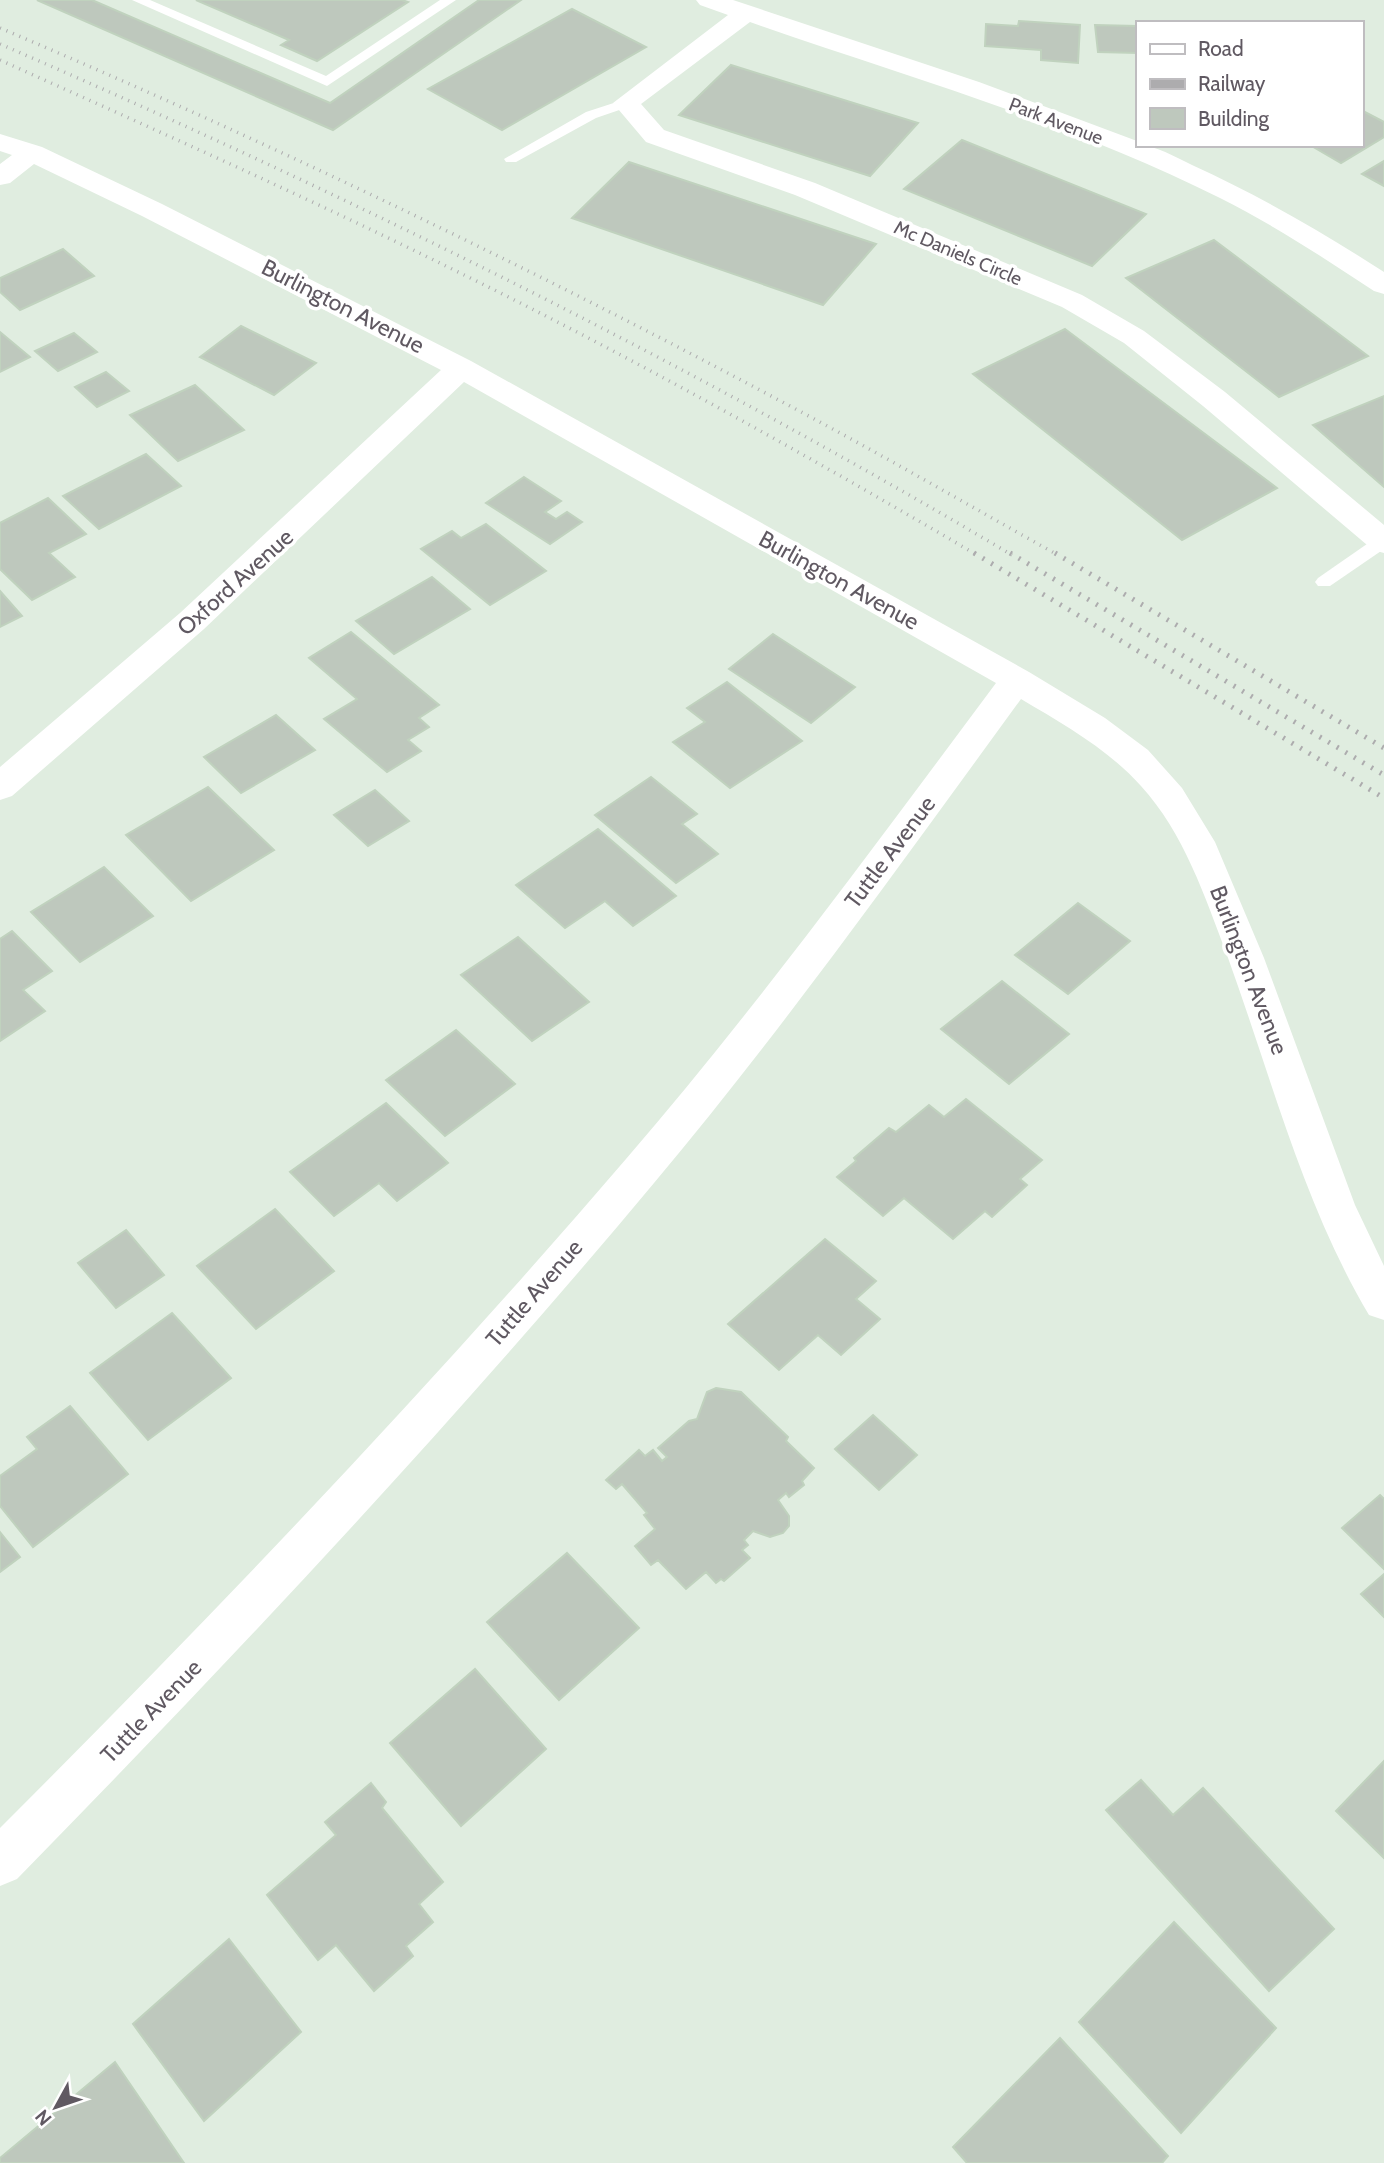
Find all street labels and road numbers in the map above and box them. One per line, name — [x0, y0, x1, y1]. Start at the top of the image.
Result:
street label: Park Avenue — [1006, 93, 1106, 150]
street label: Mc Daniels Circle — [891, 216, 1026, 290]
street label: Burlington Avenue — [257, 253, 429, 359]
street label: Oxford Avenue — [171, 523, 299, 641]
street label: Burlington Avenue — [754, 524, 924, 636]
street label: Tuttle Avenue — [839, 790, 941, 914]
street label: Burlington Avenue — [1204, 882, 1294, 1059]
street label: Tuttle Avenue — [480, 1233, 588, 1352]
street label: Tuttle Avenue — [95, 1653, 207, 1769]

